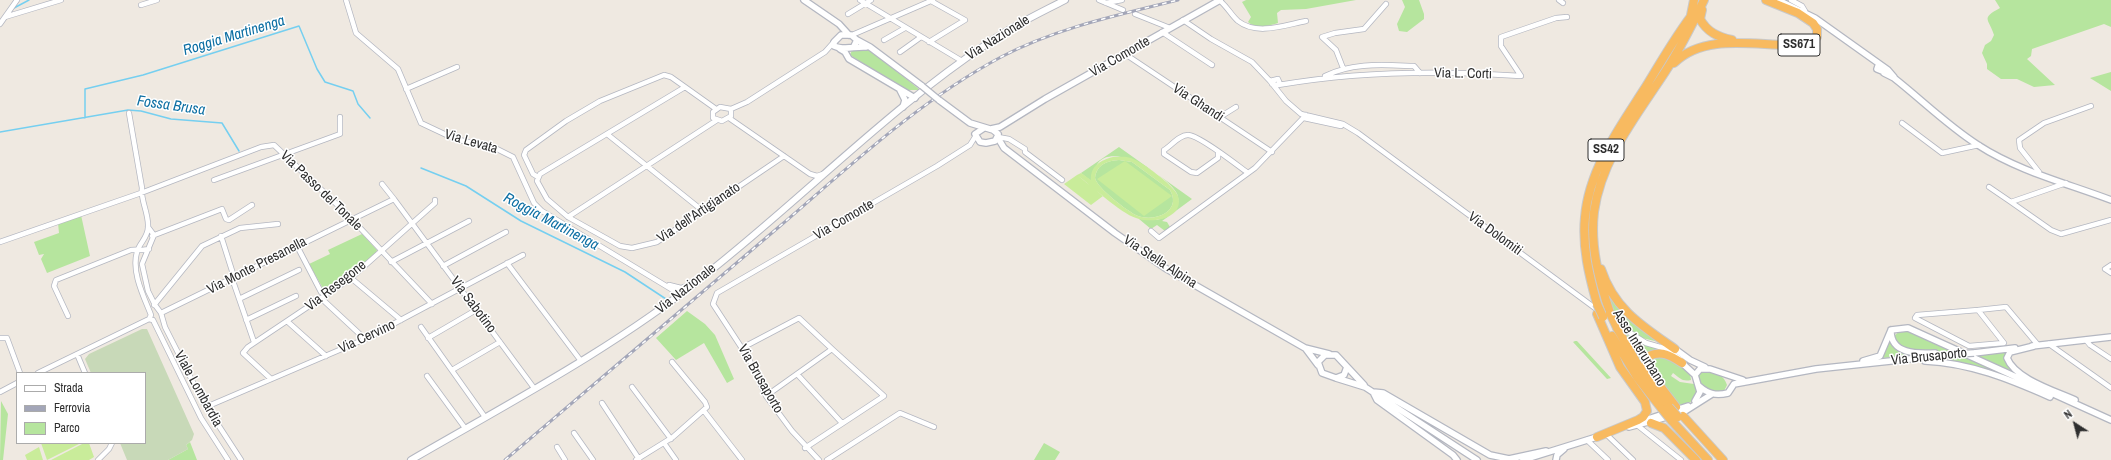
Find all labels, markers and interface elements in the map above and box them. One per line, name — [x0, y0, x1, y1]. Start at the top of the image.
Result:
water label: Roggia Martinenga — [181, 12, 287, 60]
street label: Via Nazionale — [963, 12, 1033, 64]
street label: Via Comonte — [1087, 33, 1153, 81]
road number: SS671 — [1778, 34, 1820, 56]
street label: Via L. Corti — [1434, 65, 1492, 83]
street label: Via Ghandi — [1169, 80, 1227, 126]
water label: Fossa Brusa — [136, 92, 206, 120]
street label: Via Levata — [442, 126, 500, 158]
road number: SS42 — [1588, 139, 1624, 161]
street label: Via Passo del Tonale — [276, 148, 366, 234]
street label: Via dell'Artigianato — [654, 179, 744, 247]
water label: Roggia Martinenga — [500, 189, 602, 255]
street label: Via Comonte — [811, 196, 877, 244]
street label: Via Dolomiti — [1465, 209, 1525, 259]
street label: Via Stella Alpina — [1120, 232, 1200, 292]
street label: Via Monte Presanella — [204, 234, 310, 298]
street label: Via Resegone — [302, 257, 370, 315]
street label: Via Nazionale — [652, 260, 720, 318]
street label: Via Sabotino — [446, 274, 500, 336]
street label: Asse Interurbano — [1609, 306, 1669, 390]
street label: Via Cervino — [336, 317, 398, 357]
street label: Via Brusaporto — [734, 342, 786, 416]
street label: Via Brusaporto — [1890, 345, 1968, 369]
street label: Viale Lombardia — [170, 348, 226, 430]
legend — [16, 372, 146, 444]
text: Strada — [54, 380, 83, 396]
text: Ferrovia — [54, 400, 90, 416]
north arrow — [2055, 404, 2095, 444]
text: N — [2061, 407, 2075, 422]
text: Parco — [54, 420, 80, 436]

